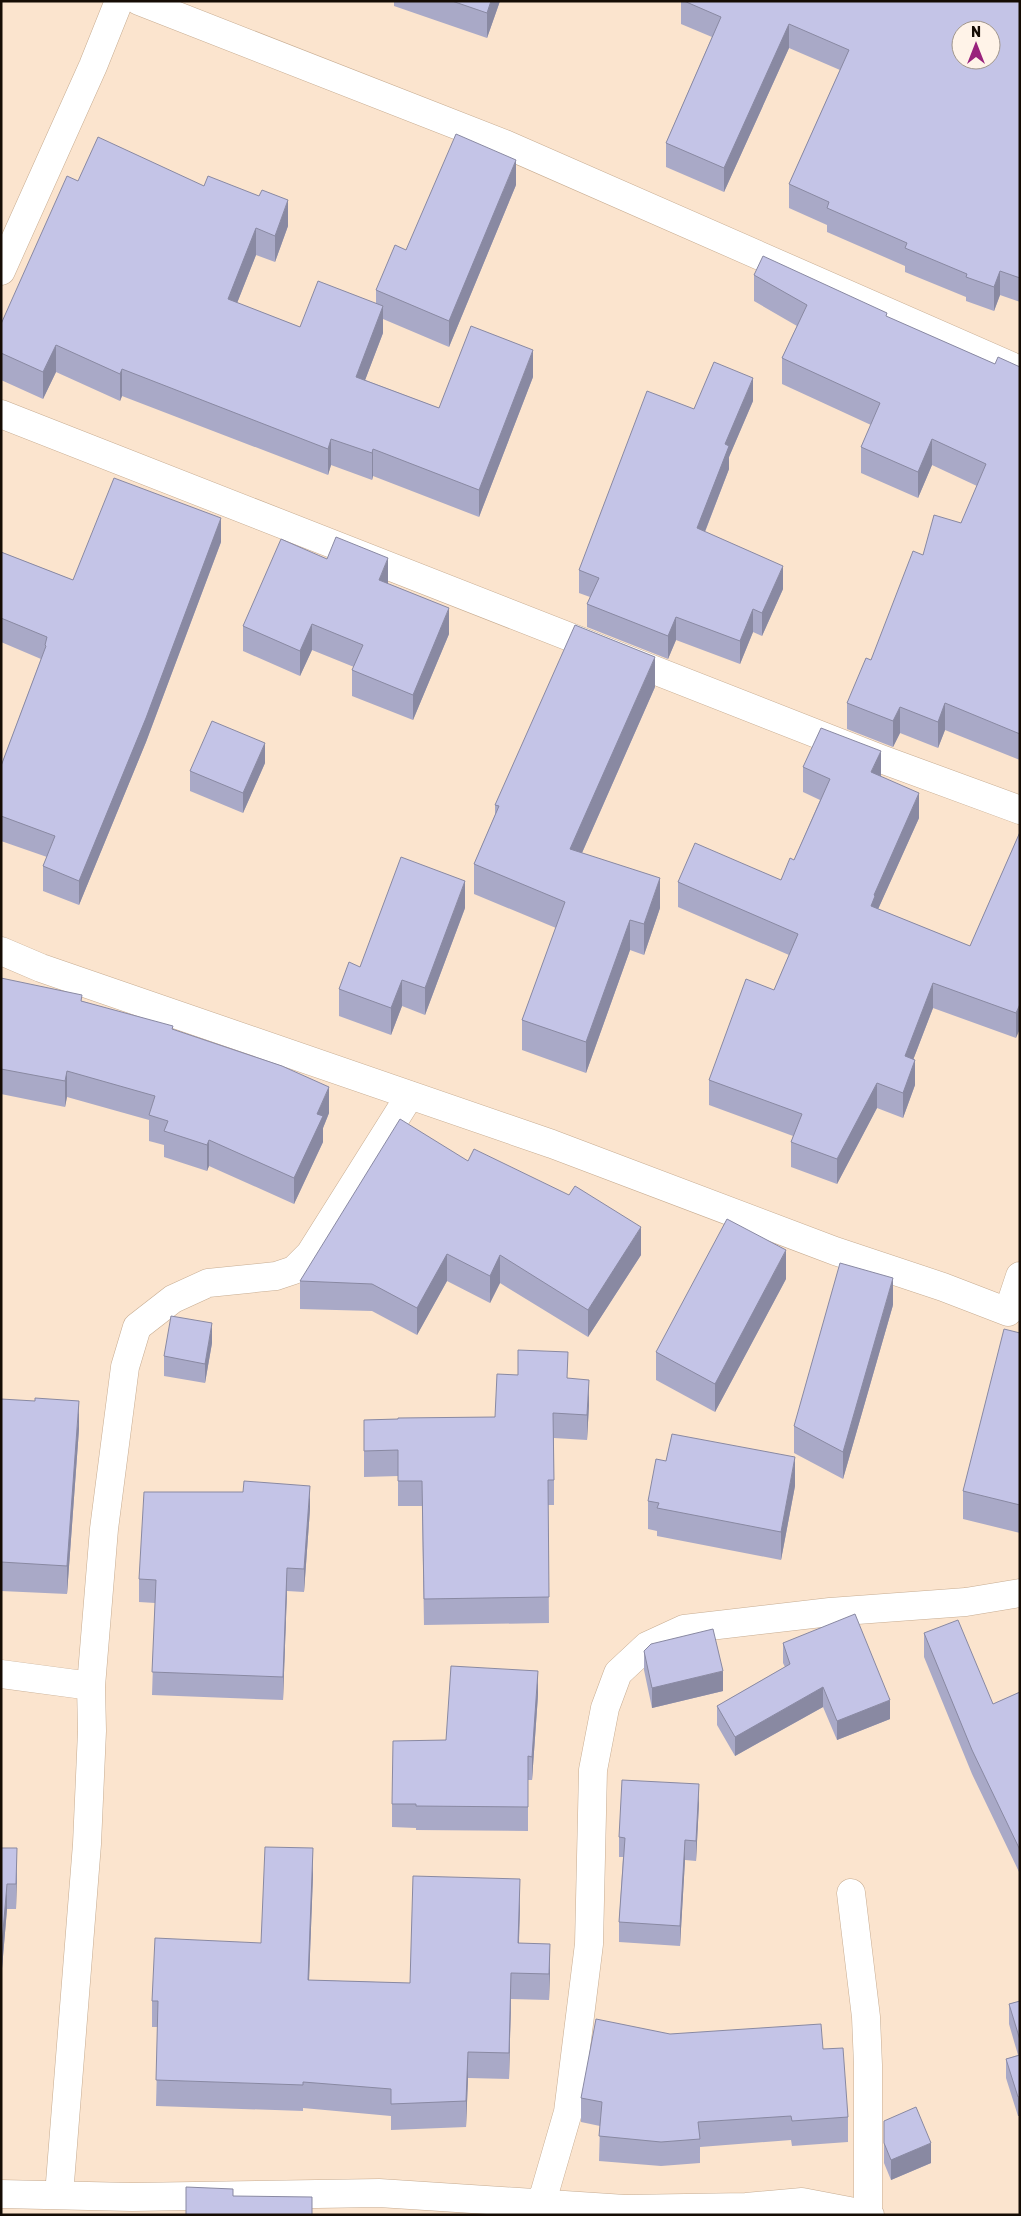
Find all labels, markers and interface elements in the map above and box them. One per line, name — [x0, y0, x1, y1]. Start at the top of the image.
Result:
north arrow — [951, 20, 1001, 70]
text: N — [971, 24, 981, 41]

